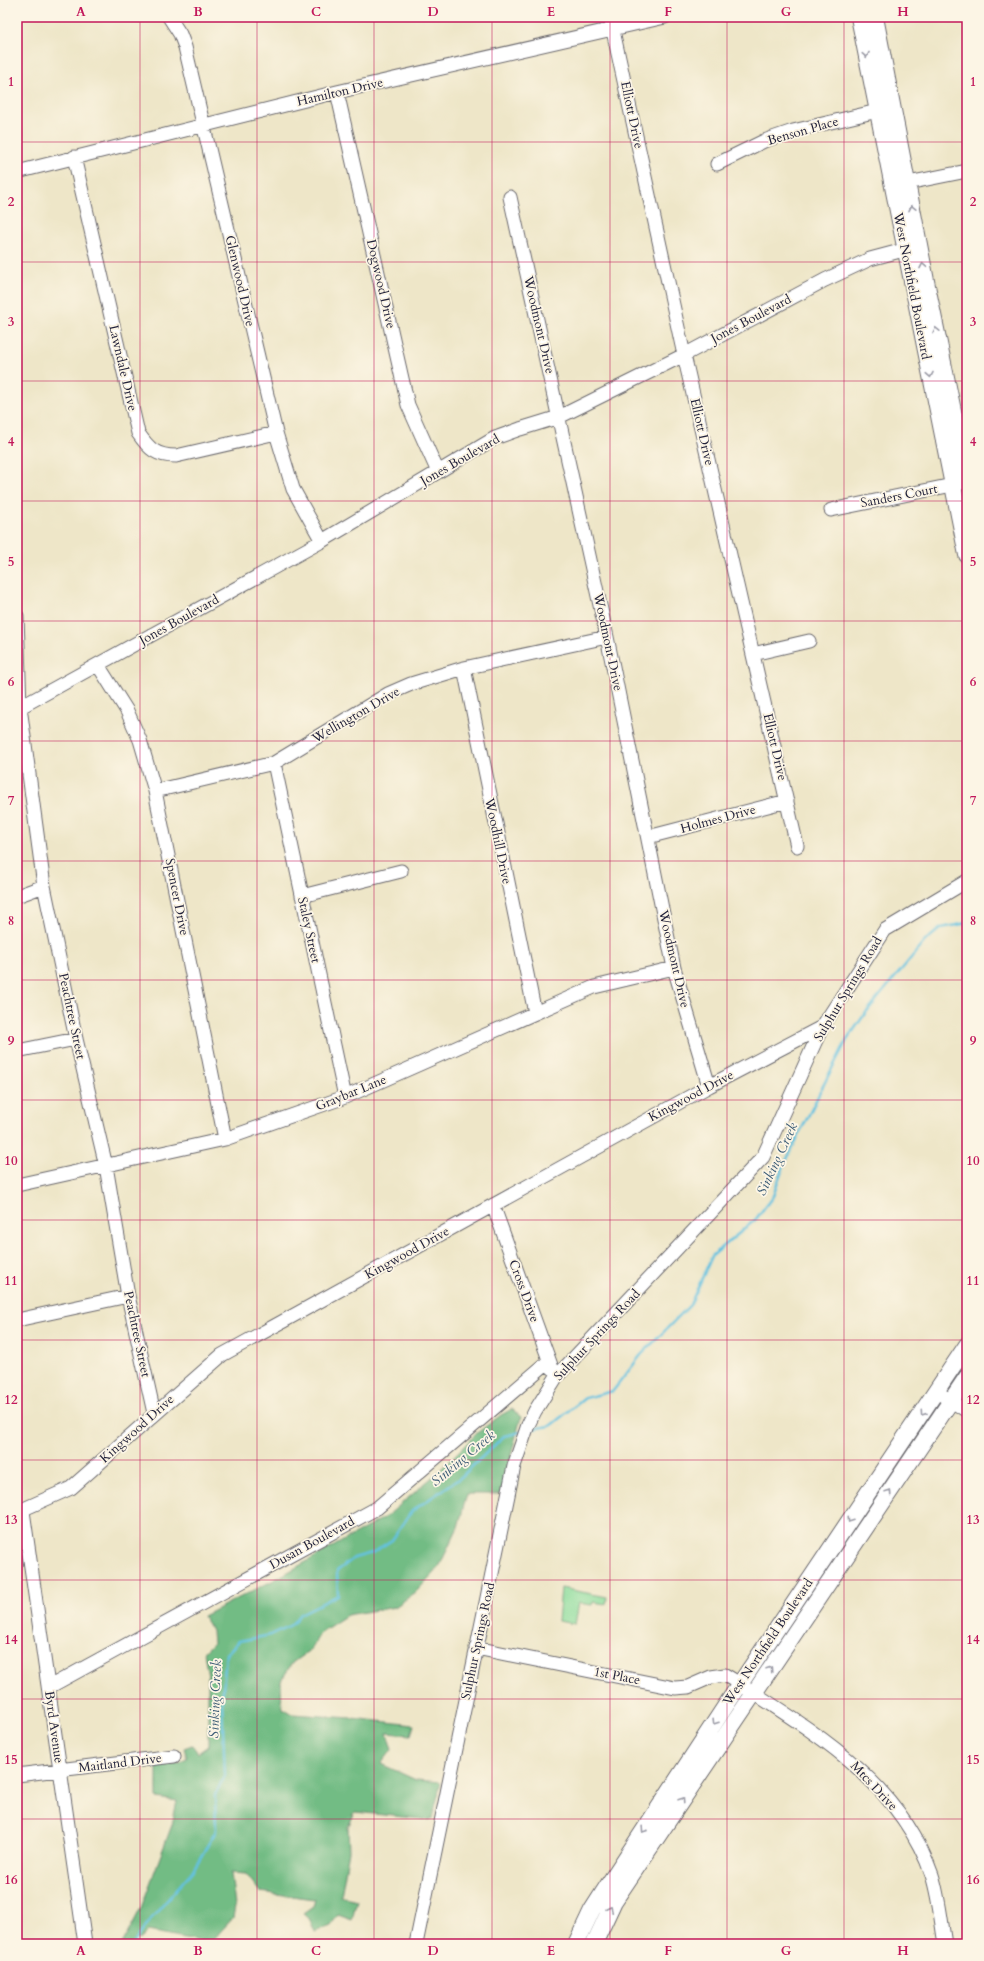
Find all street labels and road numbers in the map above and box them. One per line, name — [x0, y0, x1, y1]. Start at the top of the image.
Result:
street label: Hamilton Drive — [295, 73, 385, 111]
street label: Elliott Drive — [616, 80, 648, 150]
street label: Benson Place — [766, 112, 841, 150]
street label: West Northfield Boulevard — [889, 210, 935, 361]
street label: Glenwood Drive — [221, 234, 259, 329]
street label: Dogwood Drive — [362, 238, 400, 331]
street label: Woodmont Drive — [519, 273, 559, 376]
street label: Jones Boulevard — [706, 290, 794, 349]
street label: Lawndale Drive — [104, 323, 142, 413]
street label: Elliott Drive — [686, 397, 718, 467]
street label: Jones Boulevard — [415, 430, 503, 491]
street label: Sanders Court — [859, 480, 939, 512]
street label: Woodmont Drive — [589, 590, 627, 693]
street label: Jones Boulevard — [134, 591, 222, 650]
street label: Wellington Drive — [308, 682, 403, 748]
street label: Elliott Drive — [759, 712, 791, 782]
street label: Woodhill Drive — [480, 795, 516, 886]
street label: Holmes Drive — [678, 800, 758, 838]
street label: Spencer Drive — [161, 857, 193, 937]
street label: Staley Street — [293, 895, 325, 965]
street label: Woodmont Drive — [654, 907, 694, 1010]
street label: Sulphur Springs Road — [810, 933, 886, 1045]
street label: Peachtree Street — [54, 971, 90, 1061]
street label: Kingwood Drive — [645, 1066, 737, 1126]
street label: Graybar Lane — [313, 1071, 389, 1115]
street label: Kingwood Drive — [361, 1222, 453, 1284]
street label: Cross Drive — [504, 1257, 544, 1325]
street label: Sulphur Springs Road — [550, 1285, 644, 1385]
street label: Peachtree Street — [119, 1289, 155, 1379]
street label: Kingwood Drive — [96, 1391, 178, 1467]
street label: Dusan Boulevard — [266, 1512, 358, 1574]
street label: West Northfield Boulevard — [718, 1575, 817, 1710]
street label: Sulphur Springs Road — [457, 1581, 499, 1701]
street label: 1st Place — [592, 1663, 642, 1689]
street label: Byrd Avenue — [40, 1690, 68, 1764]
street label: Maitland Drive — [77, 1749, 163, 1777]
street label: Mtcs Drive — [846, 1757, 902, 1815]

